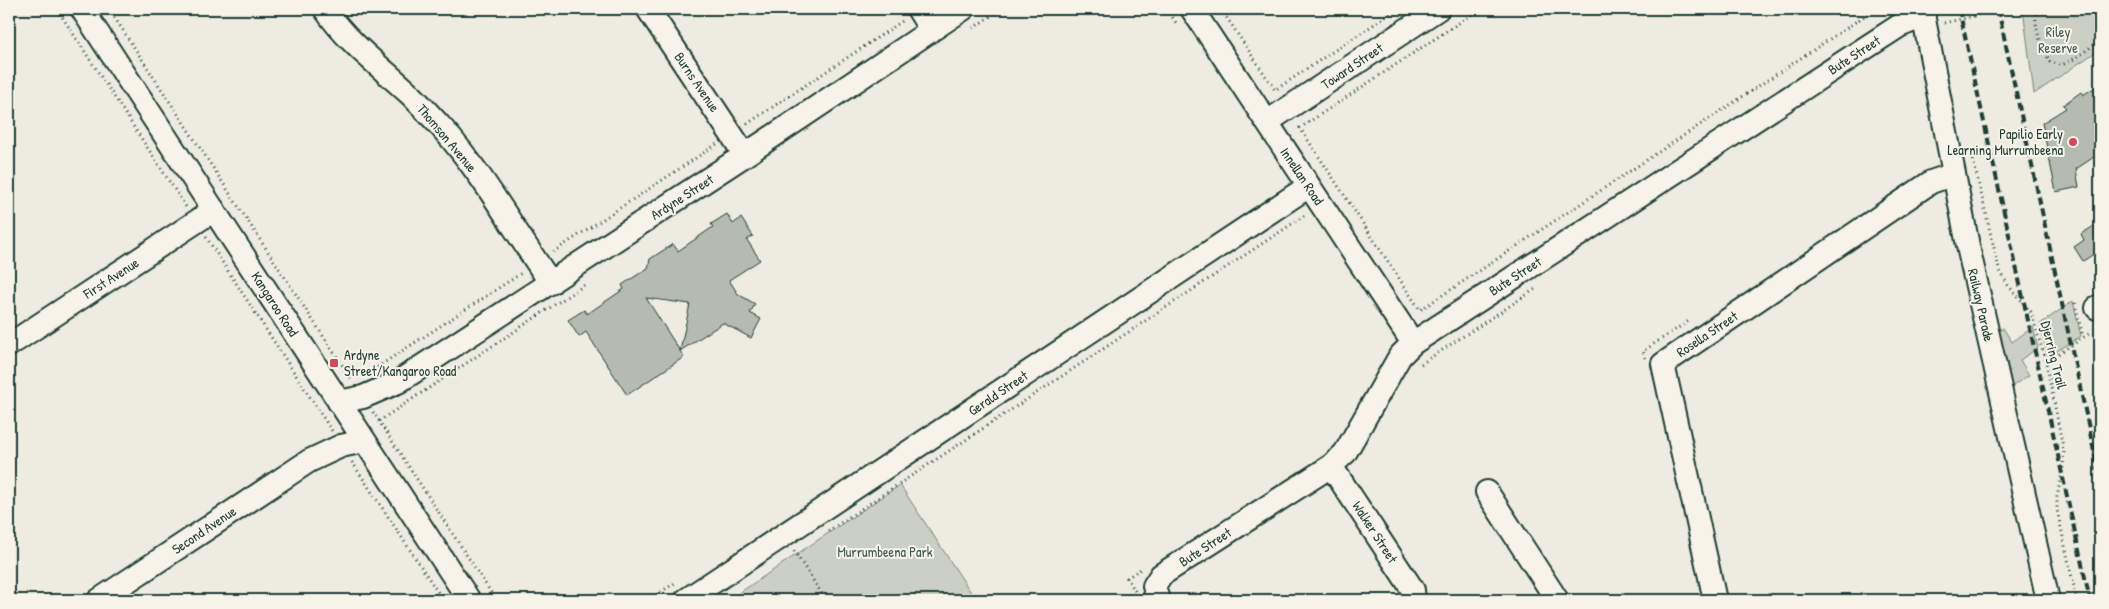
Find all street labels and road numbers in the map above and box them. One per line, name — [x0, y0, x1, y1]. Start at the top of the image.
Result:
street label: Bute Street — [1824, 30, 1884, 79]
street label: Toward Street — [1317, 38, 1387, 93]
street label: Burns Avenue — [670, 48, 725, 116]
street label: Thomson Avenue — [413, 100, 482, 176]
street label: Innellan Road — [1276, 143, 1329, 209]
street label: Ardyne Street — [647, 169, 718, 225]
street label: Bute Street — [1485, 251, 1545, 300]
street label: First Avenue — [78, 252, 143, 303]
street label: Railway Parade — [1963, 267, 1999, 344]
street label: Kangaroo Road — [247, 268, 304, 341]
street label: Rosella Street — [1672, 306, 1741, 361]
street label: Djerring Trail — [2036, 319, 2072, 391]
street label: Gerald Street — [964, 366, 1031, 420]
street label: Walker Street — [1348, 497, 1403, 567]
street label: Second Avenue — [168, 501, 240, 558]
street label: Bute Street — [1175, 522, 1235, 571]

